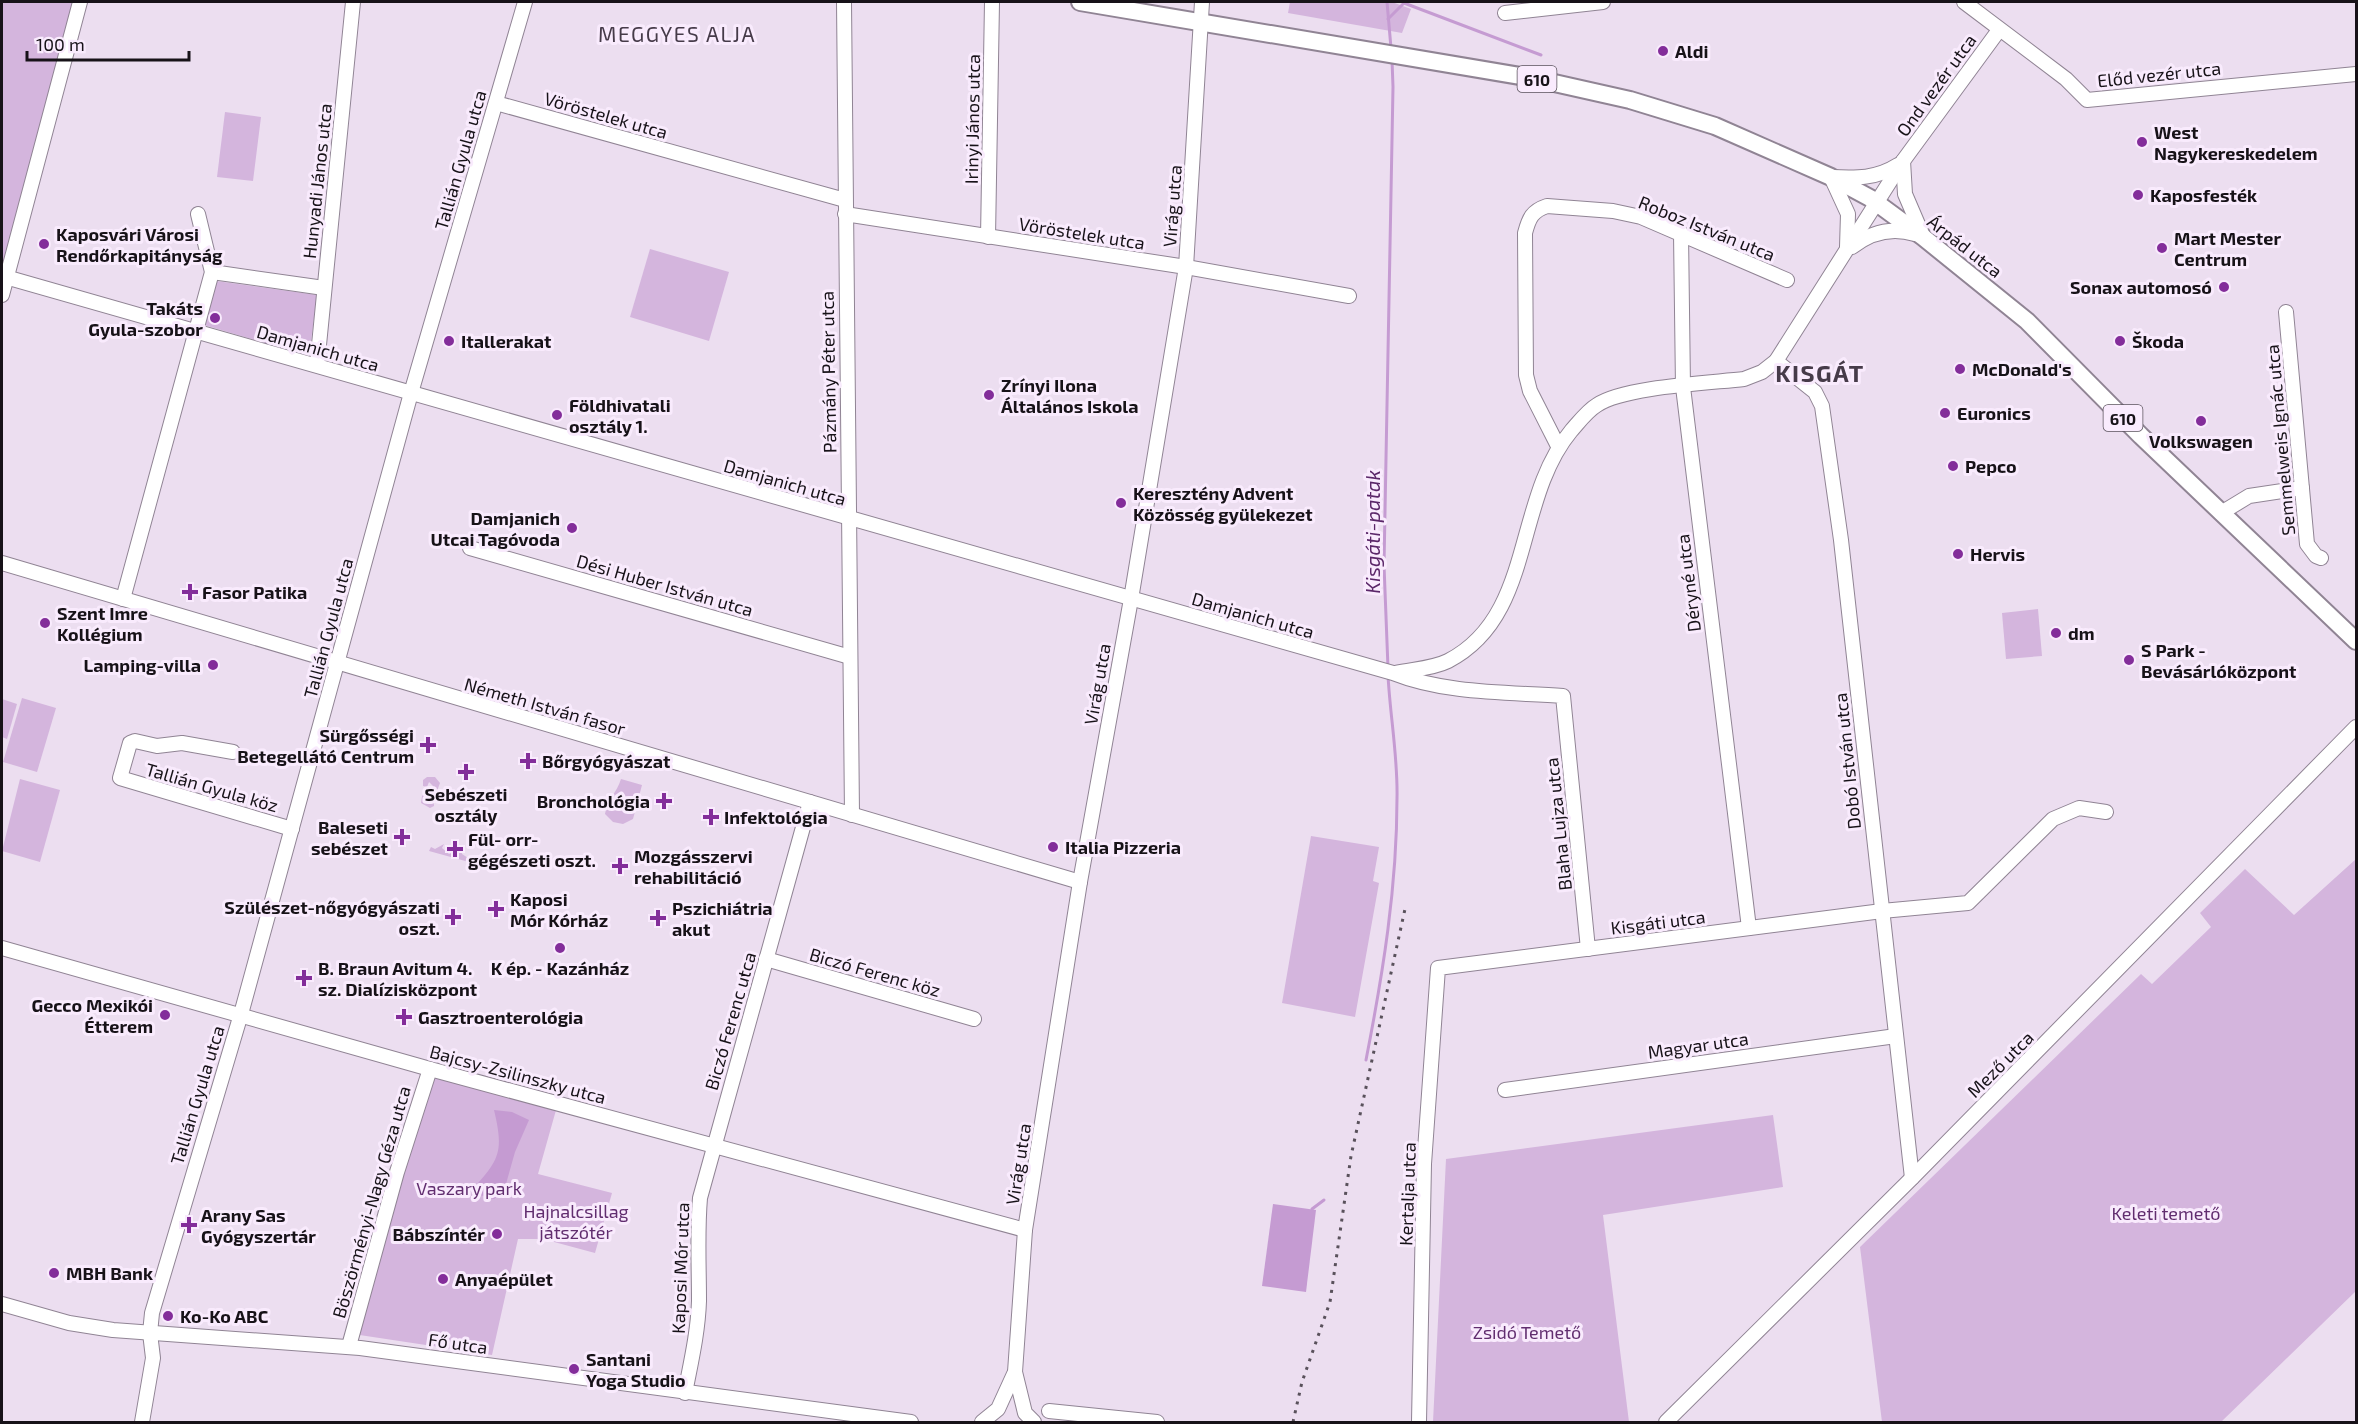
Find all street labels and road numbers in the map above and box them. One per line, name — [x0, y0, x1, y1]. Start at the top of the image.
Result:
street label: Ond vezér utca — [1892, 30, 1980, 140]
street label: Irinyi János utca — [960, 54, 984, 184]
street label: Előd vezér utca — [2096, 57, 2222, 91]
road number: 610 — [1518, 66, 1556, 92]
street label: Vöröstelek utca — [542, 87, 670, 143]
street label: Tallián Gyula utca — [430, 88, 490, 232]
street label: Hunyadi János utca — [298, 102, 336, 260]
street label: Virág utca — [1158, 164, 1186, 248]
street label: Roboz István utca — [1636, 191, 1778, 265]
street label: Árpád utca — [1923, 210, 2007, 282]
street label: Vöröstelek utca — [1017, 212, 1147, 254]
street label: Pázmány Péter utca — [816, 291, 840, 453]
street label: Damjanich utca — [254, 320, 382, 376]
street label: Semmelweis Ignác utca — [2261, 343, 2299, 537]
road number: 610 — [2104, 405, 2142, 431]
street label: Damjanich utca — [721, 454, 849, 510]
street label: Déryné utca — [1671, 533, 1705, 633]
street label: Dési Huber István utca — [574, 549, 756, 621]
street label: Tallián Gyula utca — [299, 555, 357, 701]
street label: Damjanich utca — [1189, 587, 1317, 643]
street label: Virág utca — [1079, 642, 1115, 726]
street label: Németh István fasor — [462, 672, 628, 740]
street label: Dobó István utca — [1829, 692, 1865, 830]
street label: Blaha Lujza utca — [1540, 756, 1576, 892]
street label: Tallián Gyula köz — [143, 758, 281, 816]
street label: Kisgáti utca — [1609, 905, 1707, 939]
street label: Biczó Ferenc köz — [807, 943, 943, 1001]
street label: Biczó Ferenc utca — [700, 949, 760, 1093]
street label: Tallián Gyula utca — [165, 1023, 229, 1167]
street label: Mező utca — [1962, 1026, 2038, 1102]
street label: Magyar utca — [1646, 1027, 1750, 1063]
street label: Bajcsy-Zsilinszky utca — [428, 1040, 608, 1108]
street label: Böszörményi-Nagy Géza utca — [327, 1083, 415, 1321]
street label: Virág utca — [1001, 1122, 1035, 1206]
street label: Kertalja utca — [1394, 1142, 1420, 1246]
street label: Kaposi Mór utca — [667, 1202, 693, 1334]
street label: Fő utca — [427, 1328, 489, 1358]

